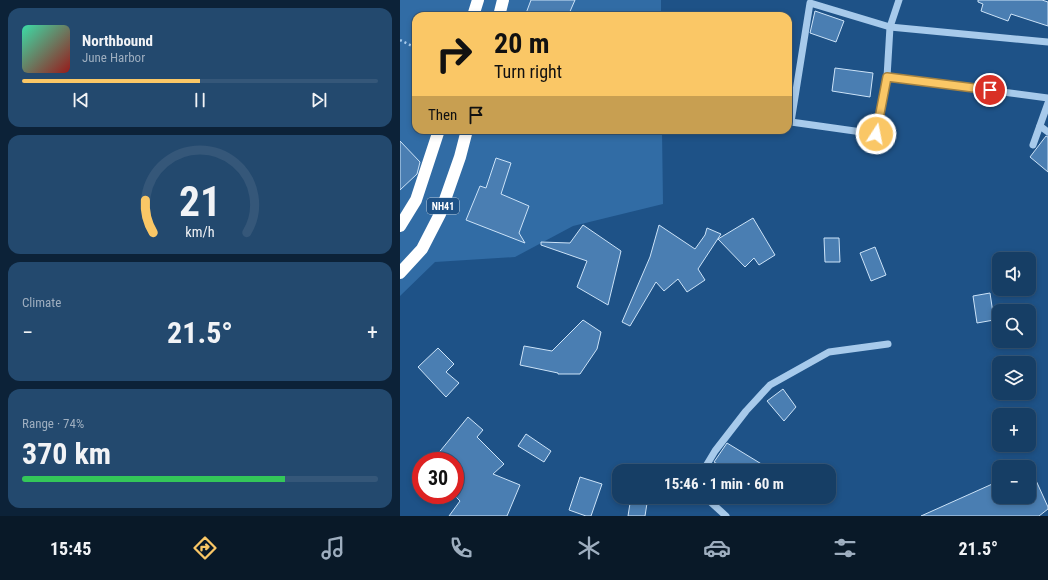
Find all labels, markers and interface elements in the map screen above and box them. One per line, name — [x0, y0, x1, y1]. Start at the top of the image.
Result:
text: 20 m — [494, 27, 550, 60]
icon: right — [428, 28, 480, 80]
text: Northbound — [82, 32, 153, 50]
text: June Harbor — [82, 50, 145, 65]
text: Turn right — [494, 61, 562, 82]
pin — [973, 73, 1007, 107]
icon: arrive — [979, 79, 1001, 101]
icon: previous — [70, 89, 92, 111]
icon: pause — [189, 89, 211, 111]
icon: next — [308, 89, 330, 111]
icon: arrive — [465, 104, 487, 126]
text: Then — [428, 106, 457, 124]
position arrow — [855, 113, 897, 155]
text: 21 — [179, 176, 221, 225]
road number: NH41 — [427, 198, 459, 214]
text: km/h — [185, 223, 215, 239]
map controls — [992, 252, 1036, 504]
button: sound — [992, 252, 1036, 296]
text: Climate — [22, 295, 61, 310]
button: search — [992, 304, 1036, 348]
text: 21.5° — [167, 315, 233, 350]
text: − — [22, 320, 33, 345]
text: + — [367, 320, 378, 345]
button: layers — [992, 356, 1036, 400]
button: + — [992, 408, 1036, 452]
text: Range · 74% — [22, 416, 84, 431]
text: 370 km — [22, 436, 111, 471]
speed limit sign: 30 — [412, 452, 464, 504]
button: − — [992, 460, 1036, 504]
text: 15:46 · 1 min · 60 m — [664, 475, 784, 493]
icon: directions — [191, 534, 219, 562]
icon: music — [319, 534, 347, 562]
icon: phone — [447, 534, 475, 562]
icon: climate — [575, 534, 603, 562]
icon: car — [703, 534, 731, 562]
icon: filters — [831, 534, 859, 562]
text: 15:45 — [50, 538, 91, 559]
text: 21.5° — [958, 538, 998, 559]

